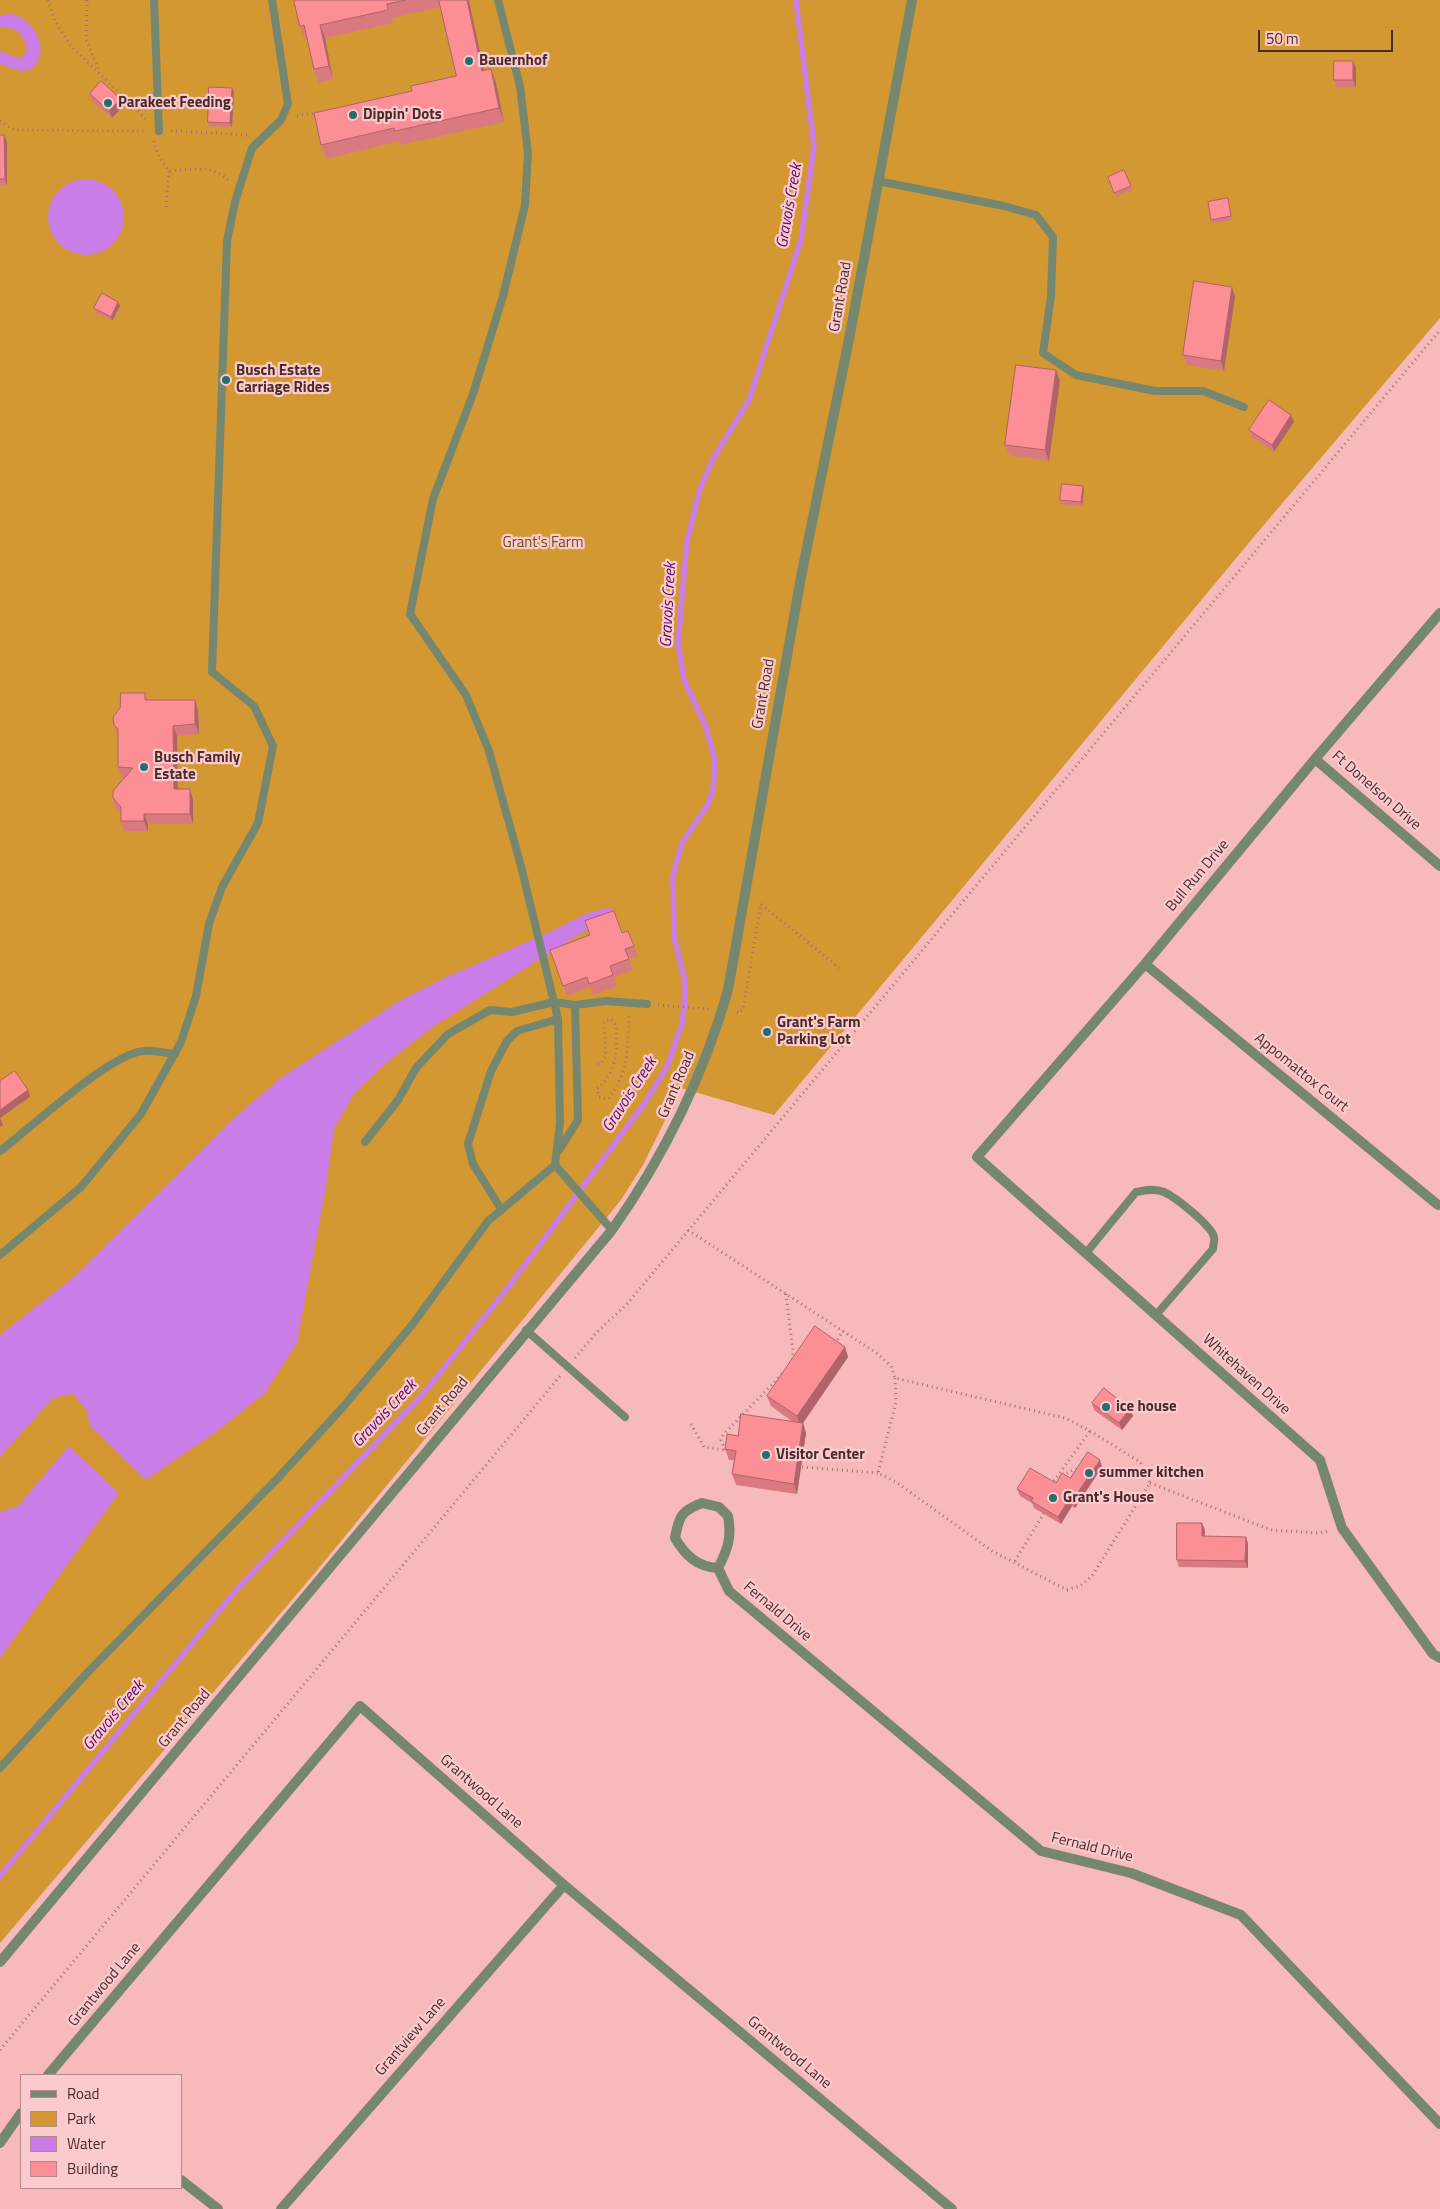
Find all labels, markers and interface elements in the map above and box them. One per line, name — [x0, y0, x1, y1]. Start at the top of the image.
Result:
scale bar — [1260, 20, 1395, 52]
text: 50 m — [1266, 27, 1299, 50]
place label: Bauernhof — [479, 52, 547, 70]
marker: Bauernhof — [463, 55, 475, 67]
place label: Parakeet Feeding — [118, 94, 231, 112]
marker: Parakeet Feeding — [102, 97, 114, 109]
place label: Dippin' Dots — [363, 106, 442, 124]
marker: Dippin' Dots — [347, 109, 359, 121]
water label: Gravois Creek — [773, 162, 807, 250]
street label: Grant Road — [826, 260, 856, 334]
place label: Busch Estate Carriage Rides — [236, 362, 330, 397]
marker: Busch Estate Carriage Rides — [220, 374, 232, 386]
park label: Grant's Farm — [502, 534, 584, 552]
water label: Gravois Creek — [657, 562, 681, 648]
street label: Grant Road — [749, 657, 779, 731]
street label: Ft Donelson Drive — [1328, 747, 1424, 835]
place label: Busch Family Estate — [154, 749, 240, 784]
marker: Busch Family Estate — [138, 761, 150, 773]
street label: Bull Run Drive — [1163, 836, 1233, 916]
place label: Grant's Farm Parking Lot — [777, 1014, 861, 1049]
marker: Grant's Farm Parking Lot — [761, 1026, 773, 1038]
street label: Appomattox Court — [1250, 1030, 1352, 1116]
street label: Grant Road — [655, 1049, 699, 1121]
water label: Gravois Creek — [599, 1054, 661, 1136]
street label: Whitehaven Drive — [1198, 1331, 1294, 1419]
street label: Grant Road — [413, 1374, 473, 1440]
water label: Gravois Creek — [349, 1376, 421, 1452]
place label: ice house — [1116, 1398, 1177, 1416]
marker: ice house — [1100, 1401, 1112, 1413]
place label: Visitor Center — [776, 1446, 865, 1464]
marker: Visitor Center — [760, 1449, 772, 1461]
place label: summer kitchen — [1099, 1464, 1204, 1482]
marker: summer kitchen — [1083, 1467, 1095, 1479]
place label: Grant's House — [1063, 1489, 1154, 1507]
marker: Grant's House — [1047, 1492, 1059, 1504]
street label: Fernald Drive — [739, 1578, 815, 1646]
water label: Gravois Creek — [79, 1677, 149, 1755]
street label: Grant Road — [155, 1686, 215, 1752]
street label: Grantwood Lane — [436, 1751, 526, 1833]
street label: Fernald Drive — [1049, 1829, 1135, 1867]
street label: Grantwood Lane — [65, 1939, 145, 2031]
street label: Grantview Lane — [372, 1994, 450, 2080]
street label: Grantwood Lane — [743, 2013, 835, 2093]
legend — [20, 2074, 182, 2189]
text: Road — [67, 2082, 99, 2105]
text: Park — [67, 2107, 96, 2130]
text: Water — [67, 2132, 106, 2155]
text: Building — [67, 2157, 118, 2180]

